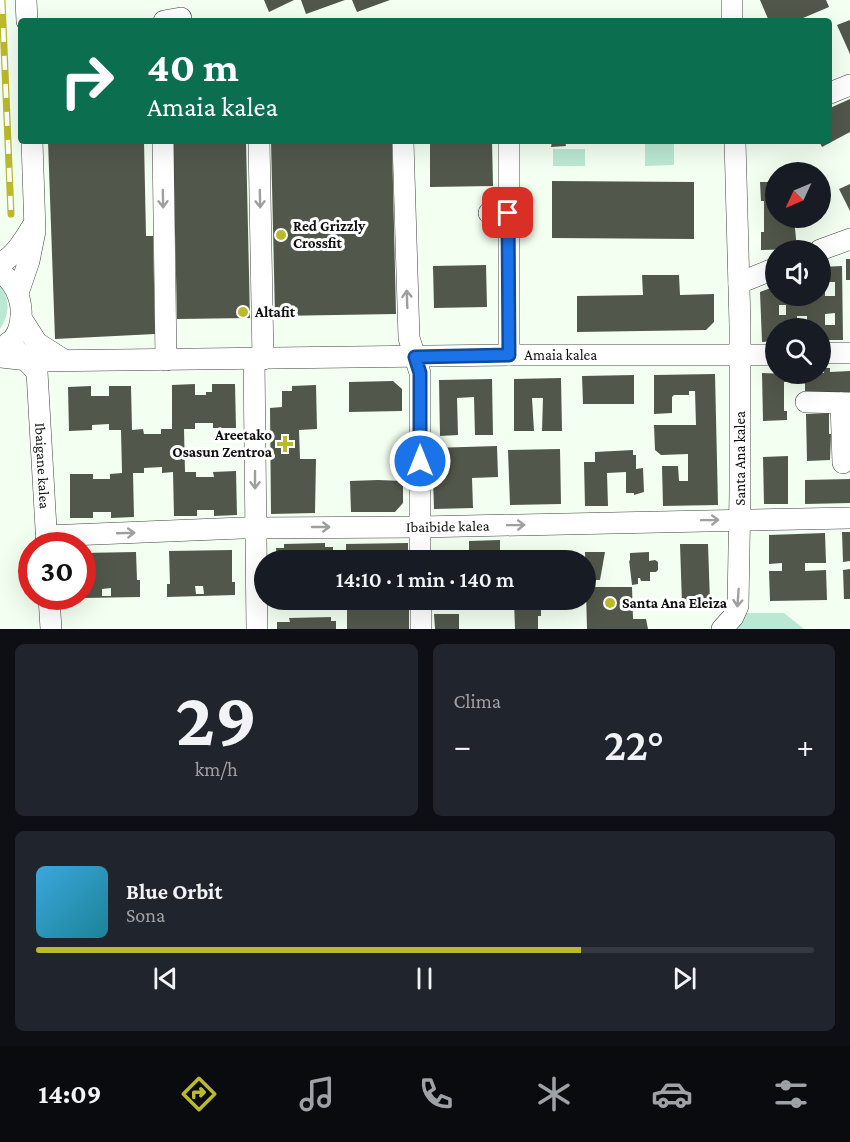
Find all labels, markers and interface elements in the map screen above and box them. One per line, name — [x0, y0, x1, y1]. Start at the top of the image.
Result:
icon: right — [48, 42, 126, 120]
text: 40 m — [147, 43, 239, 90]
text: Amaia kalea — [147, 92, 278, 122]
north arrow — [765, 162, 831, 228]
map controls — [765, 162, 831, 384]
pin — [482, 187, 533, 238]
one-way arrow — [158, 189, 169, 209]
one-way arrow — [254, 189, 266, 209]
icon: arrive — [491, 196, 524, 229]
place label: Red Grizzly Crossfit — [293, 218, 366, 251]
marker: Red Grizzly Crossfit — [274, 228, 288, 242]
button: sound — [765, 240, 831, 306]
one-way arrow — [402, 290, 413, 310]
place label: Altafit — [254, 304, 296, 320]
marker: Altafit — [236, 305, 250, 319]
button: search — [765, 318, 831, 384]
street label: Amaia kalea — [524, 347, 597, 363]
street label: Santa Ana kalea — [732, 411, 748, 506]
street label: Ibaigane kalea — [32, 422, 53, 509]
place label: Areetako Osasun Zentroa — [172, 427, 273, 460]
position arrow — [388, 429, 452, 493]
marker: Areetako Osasun Zentroa — [276, 435, 294, 453]
one-way arrow — [249, 470, 261, 490]
one-way arrow — [700, 514, 720, 526]
street label: Ibaibide kalea — [406, 518, 490, 535]
one-way arrow — [505, 519, 525, 531]
one-way arrow — [310, 521, 330, 533]
one-way arrow — [115, 527, 135, 538]
speed limit sign: 30 — [18, 532, 96, 610]
text: 14:10 · 1 min · 140 m — [336, 567, 514, 592]
one-way arrow — [732, 587, 743, 607]
place label: Santa Ana Eleiza — [622, 595, 728, 611]
marker: Santa Ana Eleiza — [603, 596, 617, 610]
text: 29 — [175, 675, 257, 762]
text: Clima — [454, 690, 501, 712]
text: 22° — [604, 720, 664, 770]
text: − — [454, 727, 471, 764]
text: + — [797, 727, 814, 764]
text: km/h — [195, 758, 238, 780]
text: Blue Orbit — [126, 879, 222, 904]
text: Sona — [126, 904, 165, 926]
icon: previous — [149, 962, 182, 995]
icon: pause — [408, 962, 441, 995]
icon: next — [668, 962, 701, 995]
icon: directions — [178, 1073, 220, 1115]
icon: music — [296, 1073, 338, 1115]
icon: phone — [415, 1073, 457, 1115]
icon: climate — [533, 1073, 575, 1115]
icon: car — [651, 1073, 693, 1115]
icon: filters — [770, 1073, 812, 1115]
text: 14:09 — [38, 1079, 102, 1109]

